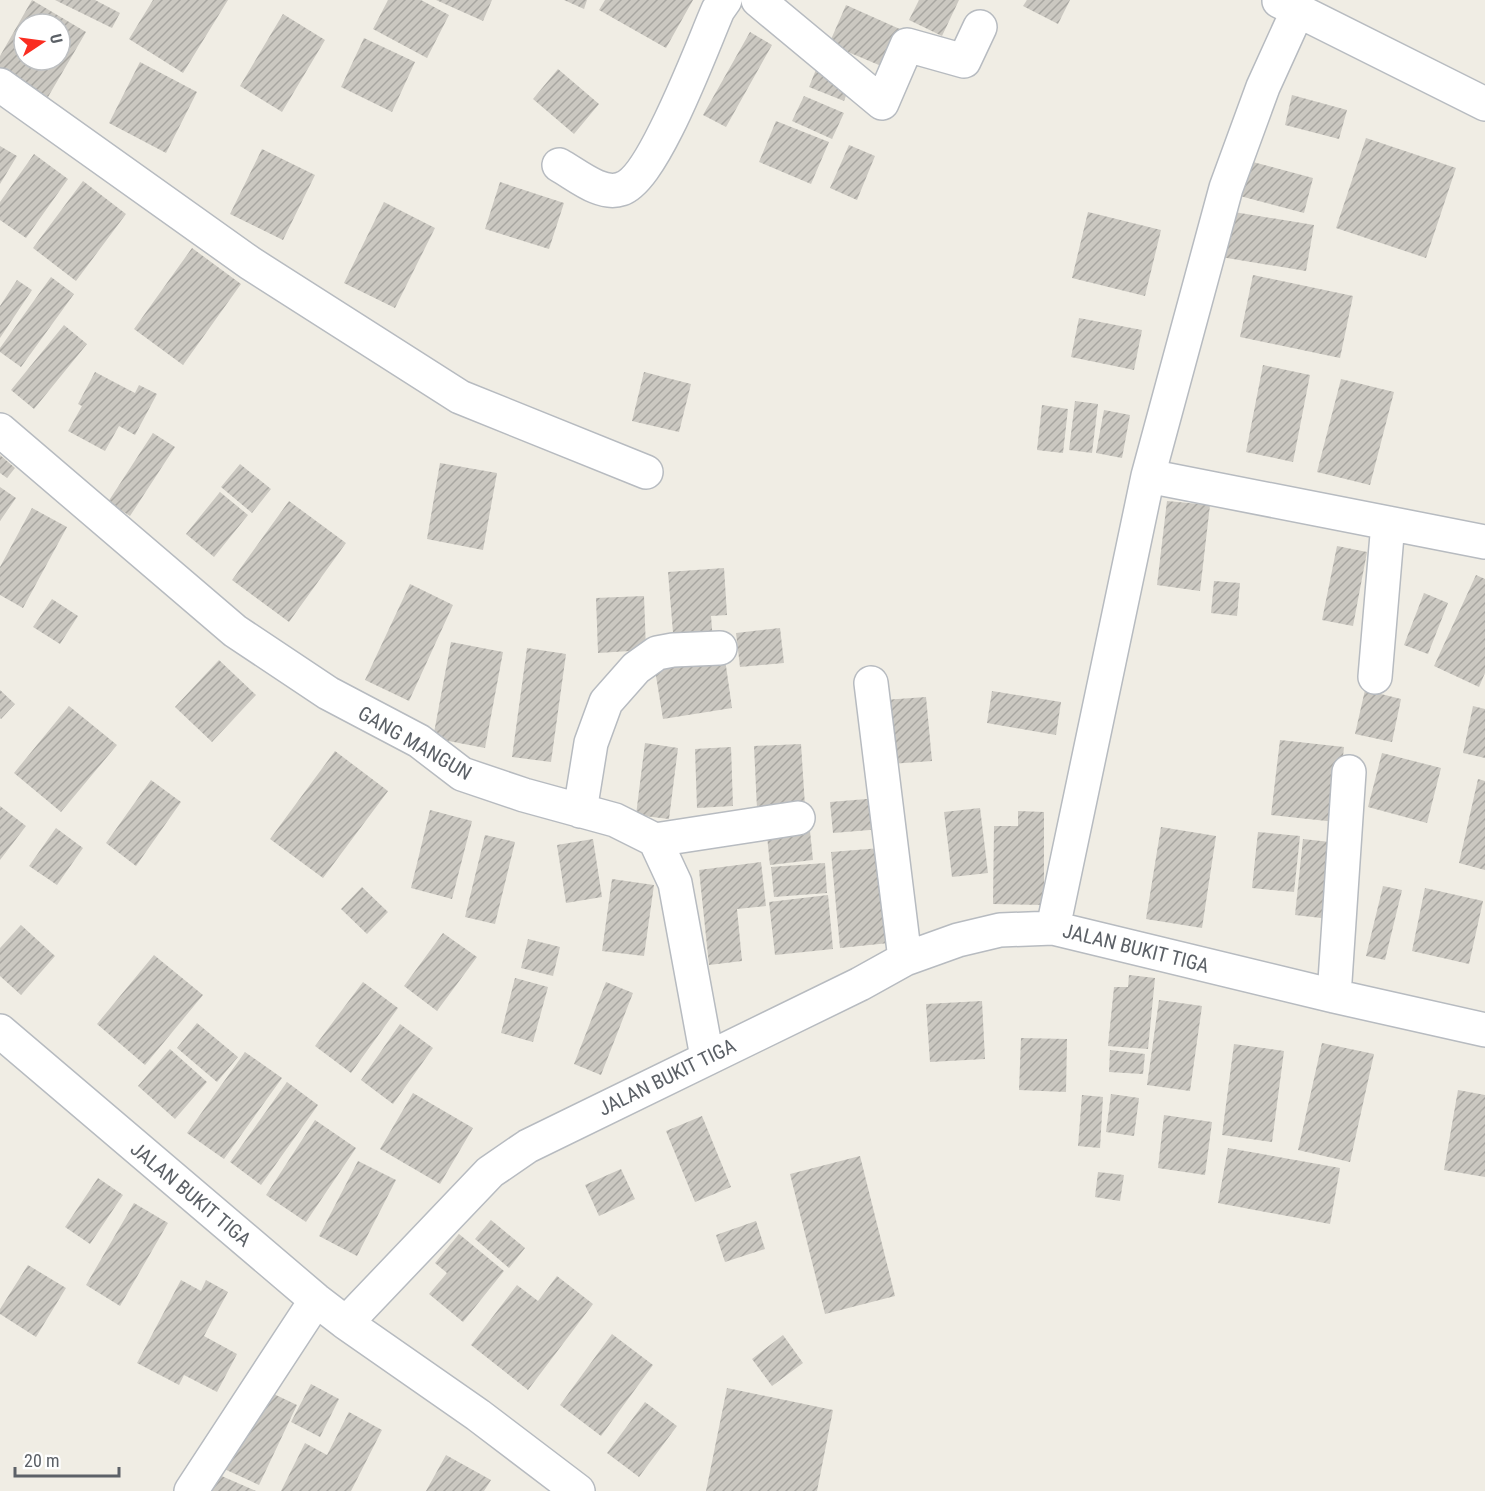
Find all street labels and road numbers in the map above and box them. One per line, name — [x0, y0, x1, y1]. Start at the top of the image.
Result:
street label: GANG MANGUN — [354, 701, 476, 785]
street label: JALAN BUKIT TIGA — [1060, 918, 1212, 978]
street label: JALAN BUKIT TIGA — [594, 1033, 740, 1121]
street label: JALAN BUKIT TIGA — [126, 1137, 257, 1252]

